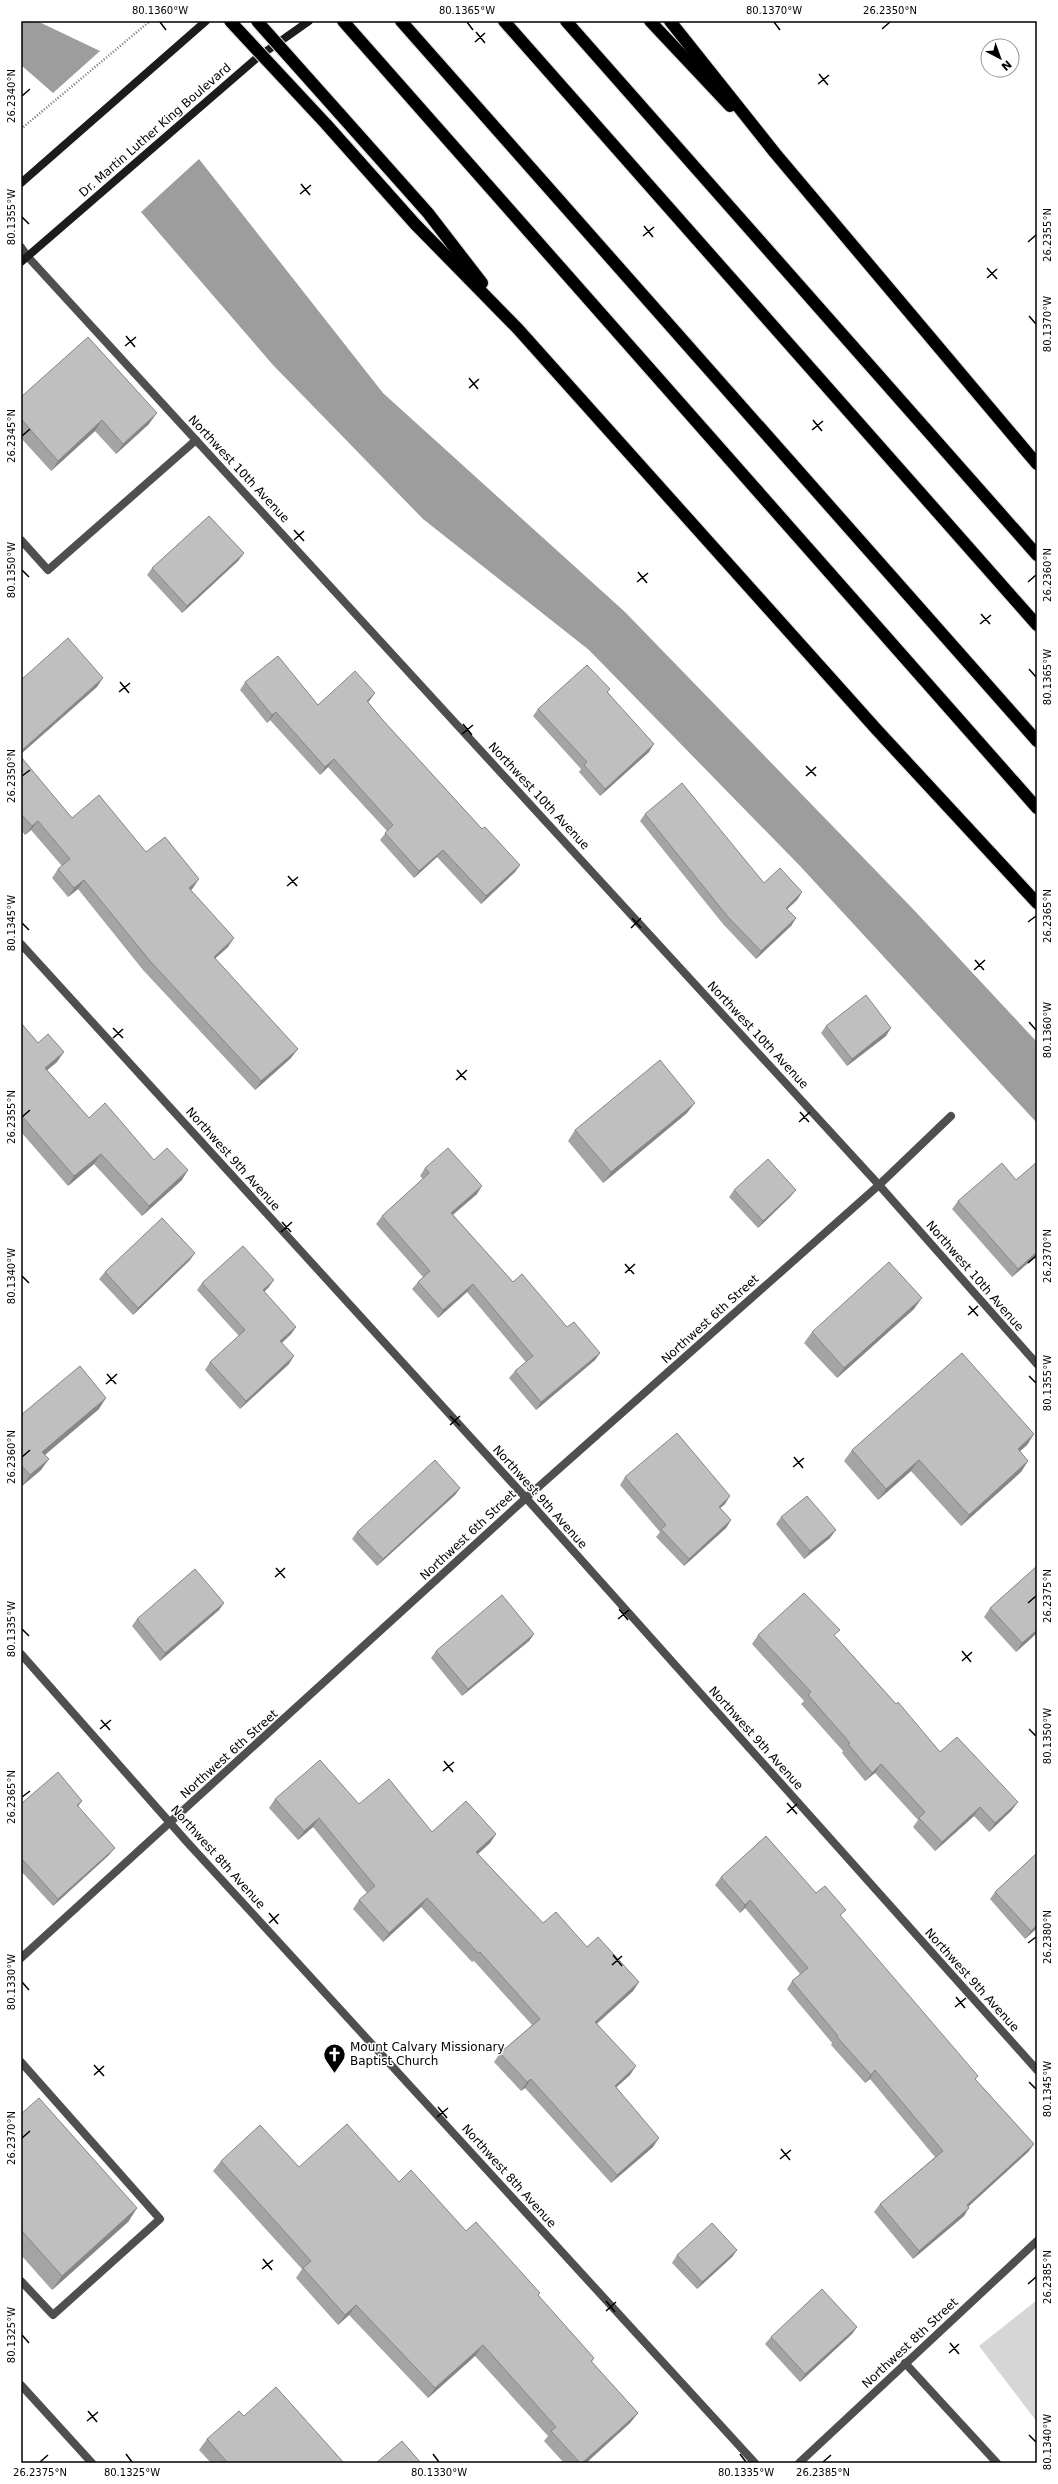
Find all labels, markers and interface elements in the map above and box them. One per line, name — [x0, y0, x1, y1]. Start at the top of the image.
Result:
text: 80.1360°W — [132, 5, 188, 16]
text: 80.1365°W — [439, 5, 495, 16]
text: 80.1370°W — [746, 5, 802, 16]
text: 26.2350°N — [863, 5, 917, 16]
north arrow — [980, 38, 1020, 78]
text: N — [998, 57, 1014, 73]
street label: Dr. Martin Luther King Boulevard — [76, 60, 234, 200]
text: 26.2340°N — [6, 69, 17, 123]
text: 80.1355°W — [6, 189, 17, 245]
text: 26.2355°N — [1042, 208, 1053, 262]
text: 80.1370°W — [1042, 296, 1053, 352]
text: 26.2345°N — [6, 409, 17, 463]
street label: Northwest 10th Avenue — [186, 412, 292, 526]
text: 80.1350°W — [6, 542, 17, 598]
text: 26.2360°N — [1042, 548, 1053, 602]
text: 80.1365°W — [1042, 649, 1053, 705]
street label: Northwest 10th Avenue — [486, 739, 592, 853]
text: 26.2350°N — [6, 749, 17, 803]
text: 26.2365°N — [1042, 889, 1053, 943]
text: 80.1345°W — [6, 895, 17, 951]
street label: Northwest 10th Avenue — [705, 978, 811, 1092]
text: 80.1360°W — [1042, 1002, 1053, 1058]
text: 26.2355°N — [6, 1090, 17, 1144]
street label: Northwest 9th Avenue — [183, 1105, 283, 1213]
street label: Northwest 10th Avenue — [923, 1218, 1027, 1334]
text: 26.2370°N — [1042, 1229, 1053, 1283]
text: 80.1340°W — [6, 1248, 17, 1304]
street label: Northwest 6th Street — [659, 1272, 762, 1366]
text: 80.1355°W — [1042, 1355, 1053, 1411]
text: 26.2360°N — [6, 1430, 17, 1484]
street label: Northwest 9th Avenue — [490, 1443, 590, 1551]
street label: Northwest 6th Street — [417, 1487, 519, 1583]
text: 26.2375°N — [1042, 1569, 1053, 1623]
text: 80.1335°W — [6, 1601, 17, 1657]
street label: Northwest 9th Avenue — [706, 1684, 806, 1792]
street label: Northwest 6th Street — [178, 1707, 281, 1801]
text: 80.1350°W — [1042, 1708, 1053, 1764]
text: 26.2365°N — [6, 1770, 17, 1824]
street label: Northwest 8th Avenue — [168, 1803, 268, 1911]
text: 26.2380°N — [1042, 1910, 1053, 1964]
street label: Northwest 9th Avenue — [922, 1926, 1022, 2034]
text: 80.1330°W — [6, 1954, 17, 2010]
place label: Mount Calvary Missionary Baptist Church — [350, 2040, 505, 2068]
church icon: Mount Calvary Missionary Baptist Church — [321, 2041, 347, 2074]
text: 80.1345°W — [1042, 2061, 1053, 2117]
text: 26.2370°N — [6, 2111, 17, 2165]
street label: Northwest 8th Avenue — [459, 2122, 559, 2230]
text: 26.2385°N — [1042, 2250, 1053, 2304]
street label: Northwest 8th Street — [859, 2295, 961, 2391]
text: 80.1325°W — [6, 2307, 17, 2363]
text: 80.1340°W — [1042, 2414, 1053, 2470]
text: 26.2375°N — [13, 2467, 67, 2478]
text: 80.1325°W — [104, 2467, 160, 2478]
text: 80.1330°W — [411, 2467, 467, 2478]
text: 80.1335°W — [718, 2467, 774, 2478]
text: 26.2385°N — [796, 2467, 850, 2478]

